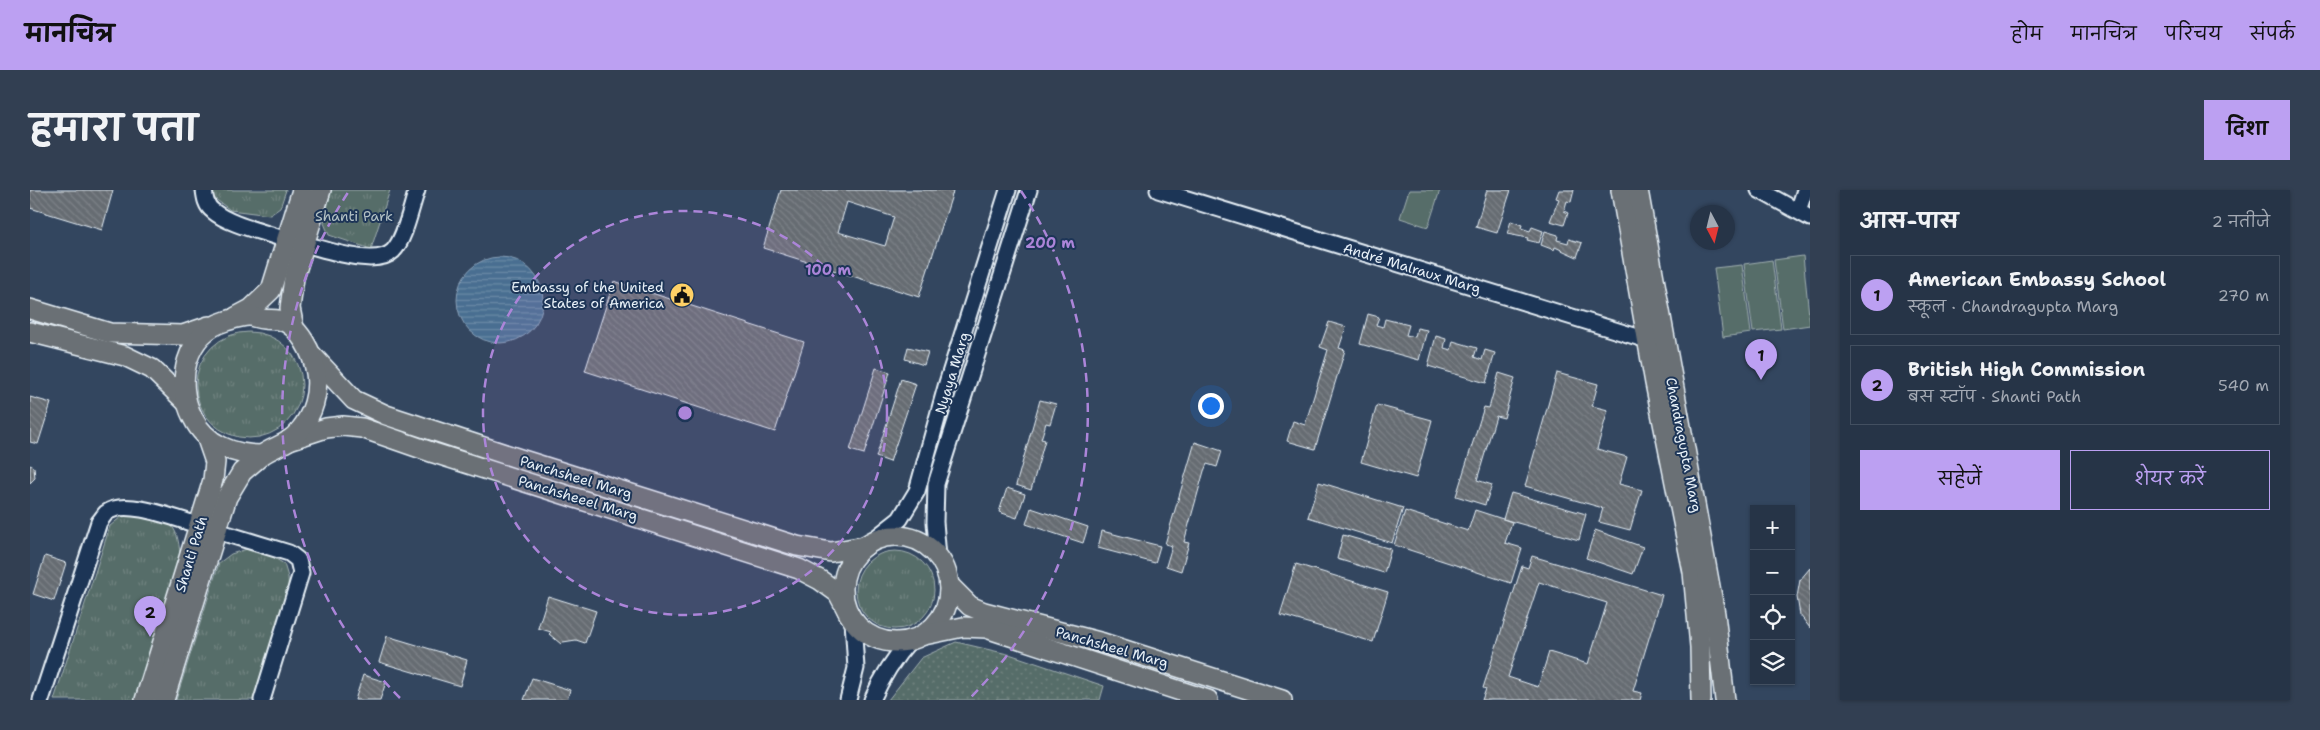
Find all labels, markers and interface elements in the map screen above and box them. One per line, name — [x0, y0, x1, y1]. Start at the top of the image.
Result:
text: मानचित्र — [25, 18, 114, 50]
text: होम — [2011, 22, 2043, 46]
text: मानचित्र — [2071, 22, 2137, 46]
text: परिचय — [2165, 22, 2222, 46]
text: संपर्क — [2250, 22, 2295, 46]
button: दिशा — [2204, 100, 2290, 160]
text: हमारा पता — [30, 104, 198, 151]
north arrow — [1690, 205, 1735, 250]
park label: Shanti Park — [315, 207, 393, 225]
text: आस-पास — [1860, 207, 1958, 235]
text: 2 नतीजे — [2212, 211, 2270, 232]
text: 200 m — [1025, 233, 1075, 253]
street label: André Malraux Marg — [1341, 239, 1483, 297]
text: 100 m — [805, 260, 851, 280]
text: American Embassy School — [1908, 267, 2166, 292]
place label: Embassy of the United States of America — [511, 278, 664, 312]
public building icon: Embassy of the United States of America — [669, 282, 695, 308]
text: 1 — [1873, 285, 1881, 306]
text: 270 m — [2218, 285, 2269, 306]
text: स्कूल · Chandragupta Marg — [1908, 296, 2118, 317]
street label: Nyaya Marg — [931, 330, 973, 416]
pin: 1 — [1745, 339, 1777, 380]
text: British High Commission — [1908, 357, 2145, 382]
text: 2 — [1871, 375, 1883, 396]
text: 540 m — [2218, 375, 2269, 396]
street label: Chandragupta Marg — [1662, 376, 1706, 514]
text: बस स्टॉप · Shanti Path — [1908, 386, 2081, 407]
your location — [1198, 393, 1224, 419]
centre of rings — [676, 404, 694, 422]
button: सहेजें — [1860, 450, 2060, 510]
button: शेयर करें — [2070, 450, 2270, 510]
street label: Panchsheel Marg — [518, 451, 634, 503]
street label: Panchsheeel Marg — [516, 471, 640, 525]
map controls — [1750, 505, 1795, 685]
button: + — [1750, 505, 1795, 550]
street label: Shanti Path — [171, 514, 211, 594]
button: − — [1750, 550, 1795, 595]
button: locate — [1750, 595, 1795, 640]
pin: 2 — [134, 596, 166, 637]
street label: Panchsheel Marg — [1054, 622, 1170, 672]
button: layers — [1750, 640, 1795, 685]

